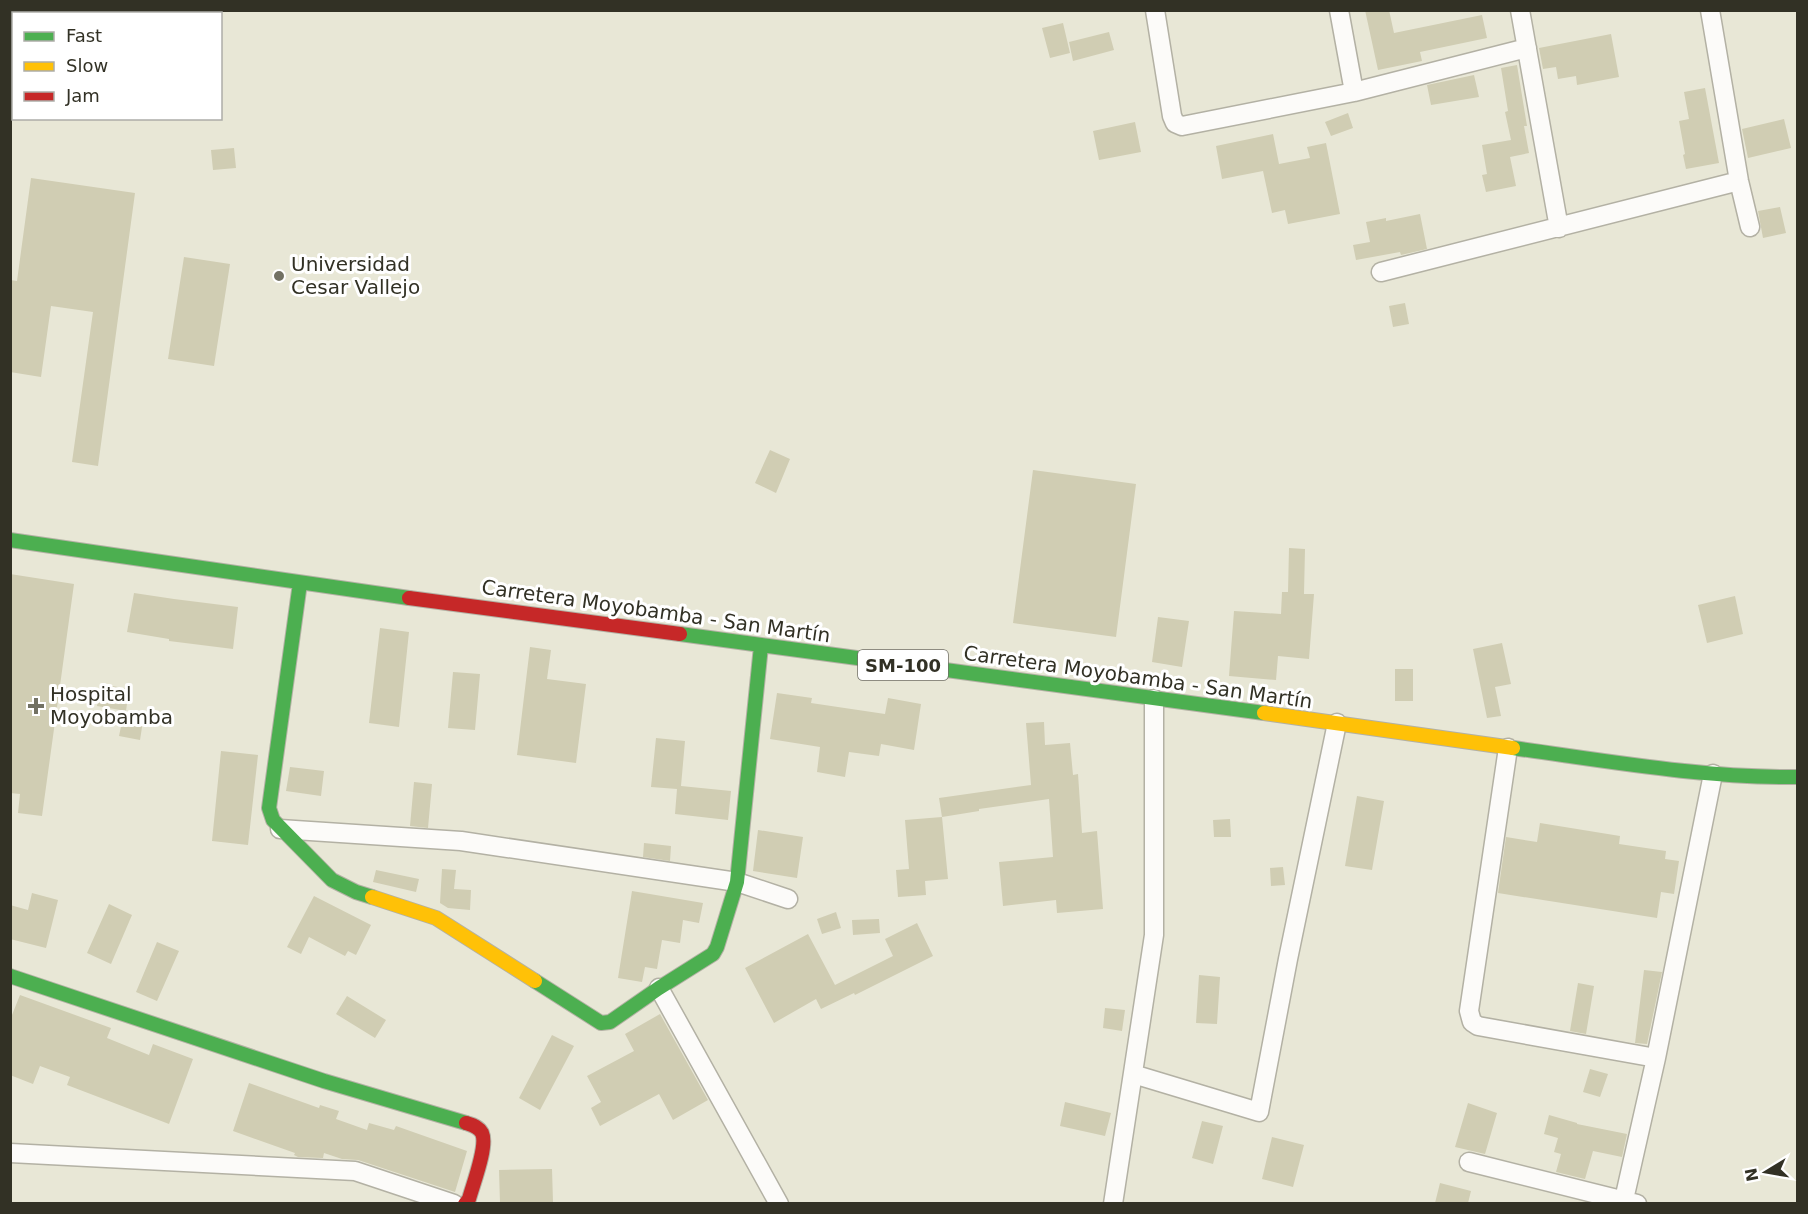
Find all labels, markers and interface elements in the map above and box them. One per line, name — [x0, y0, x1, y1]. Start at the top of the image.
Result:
legend — [12, 12, 222, 120]
text: Fast — [66, 25, 102, 46]
text: Slow — [66, 55, 108, 76]
text: Jam — [65, 85, 100, 106]
place label: Universidad Cesar Vallejo — [291, 252, 420, 299]
marker: Universidad Cesar Vallejo — [272, 269, 286, 283]
street label: Carretera Moyobamba - San Martín — [480, 575, 832, 647]
street label: Carretera Moyobamba - San Martín — [962, 641, 1314, 713]
road number: SM-100 — [858, 650, 948, 680]
place label: Hospital Moyobamba — [50, 682, 173, 729]
marker: Hospital Moyobamba — [27, 697, 45, 715]
north arrow — [1736, 1142, 1796, 1202]
text: N — [1741, 1166, 1762, 1183]

